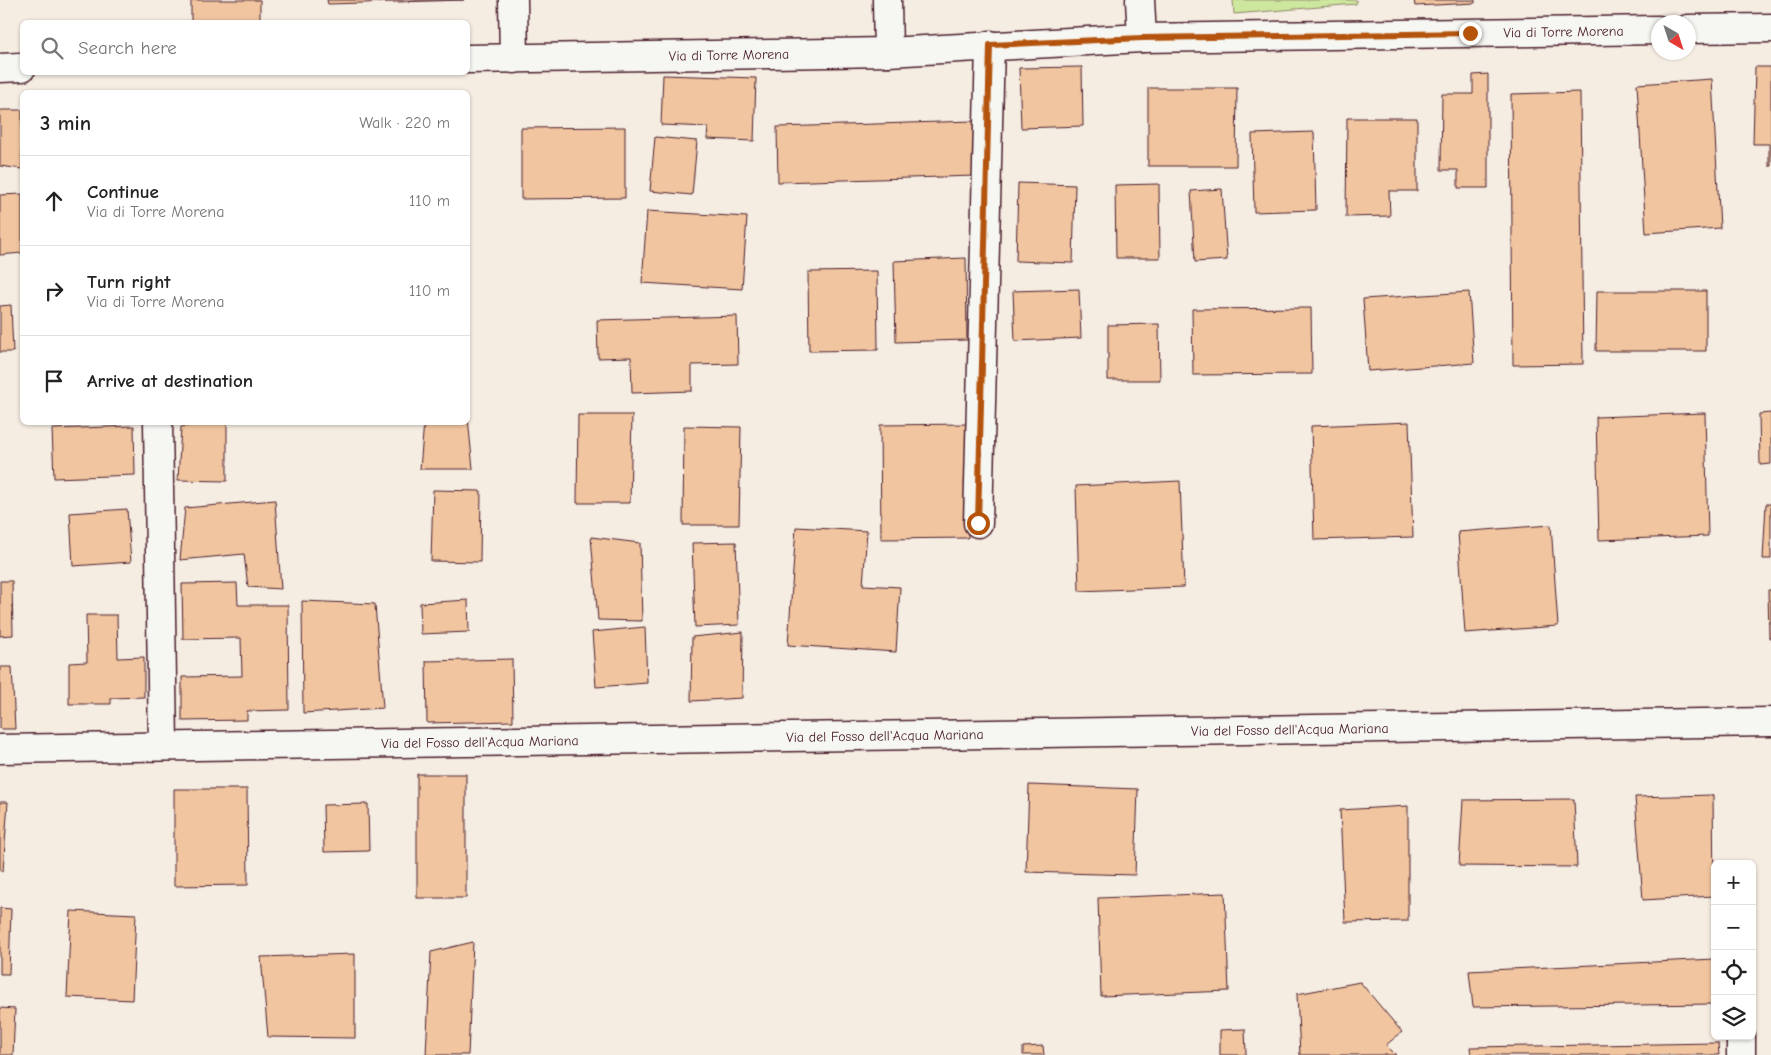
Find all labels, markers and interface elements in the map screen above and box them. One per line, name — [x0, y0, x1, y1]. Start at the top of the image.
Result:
north arrow — [1651, 15, 1696, 60]
search box — [20, 20, 470, 75]
route end — [1459, 22, 1482, 45]
street label: Via di Torre Morena — [1503, 22, 1624, 41]
icon: search — [38, 34, 66, 62]
text: Search here — [78, 37, 177, 59]
street label: Via di Torre Morena — [669, 45, 789, 64]
text: 3 min — [40, 111, 91, 135]
text: Walk · 220 m — [359, 114, 450, 132]
text: Continue — [87, 181, 159, 203]
icon: ahead — [40, 187, 68, 215]
text: 110 m — [409, 192, 450, 210]
text: Via di Torre Morena — [87, 203, 224, 221]
text: Turn right — [87, 271, 171, 293]
icon: right — [40, 277, 68, 305]
text: 110 m — [409, 282, 450, 300]
text: Via di Torre Morena — [87, 293, 224, 311]
icon: arrive — [40, 367, 68, 395]
text: Arrive at destination — [87, 370, 253, 392]
route start — [967, 512, 990, 535]
street label: Via del Fosso dell'Acqua Mariana — [1191, 719, 1389, 739]
street label: Via del Fosso dell'Acqua Mariana — [786, 726, 984, 746]
street label: Via del Fosso dell'Acqua Mariana — [381, 732, 579, 752]
map controls — [1711, 860, 1756, 1040]
button: + — [1711, 860, 1756, 905]
button: − — [1711, 905, 1756, 950]
button: locate — [1711, 950, 1756, 995]
button: layers — [1711, 995, 1756, 1040]

